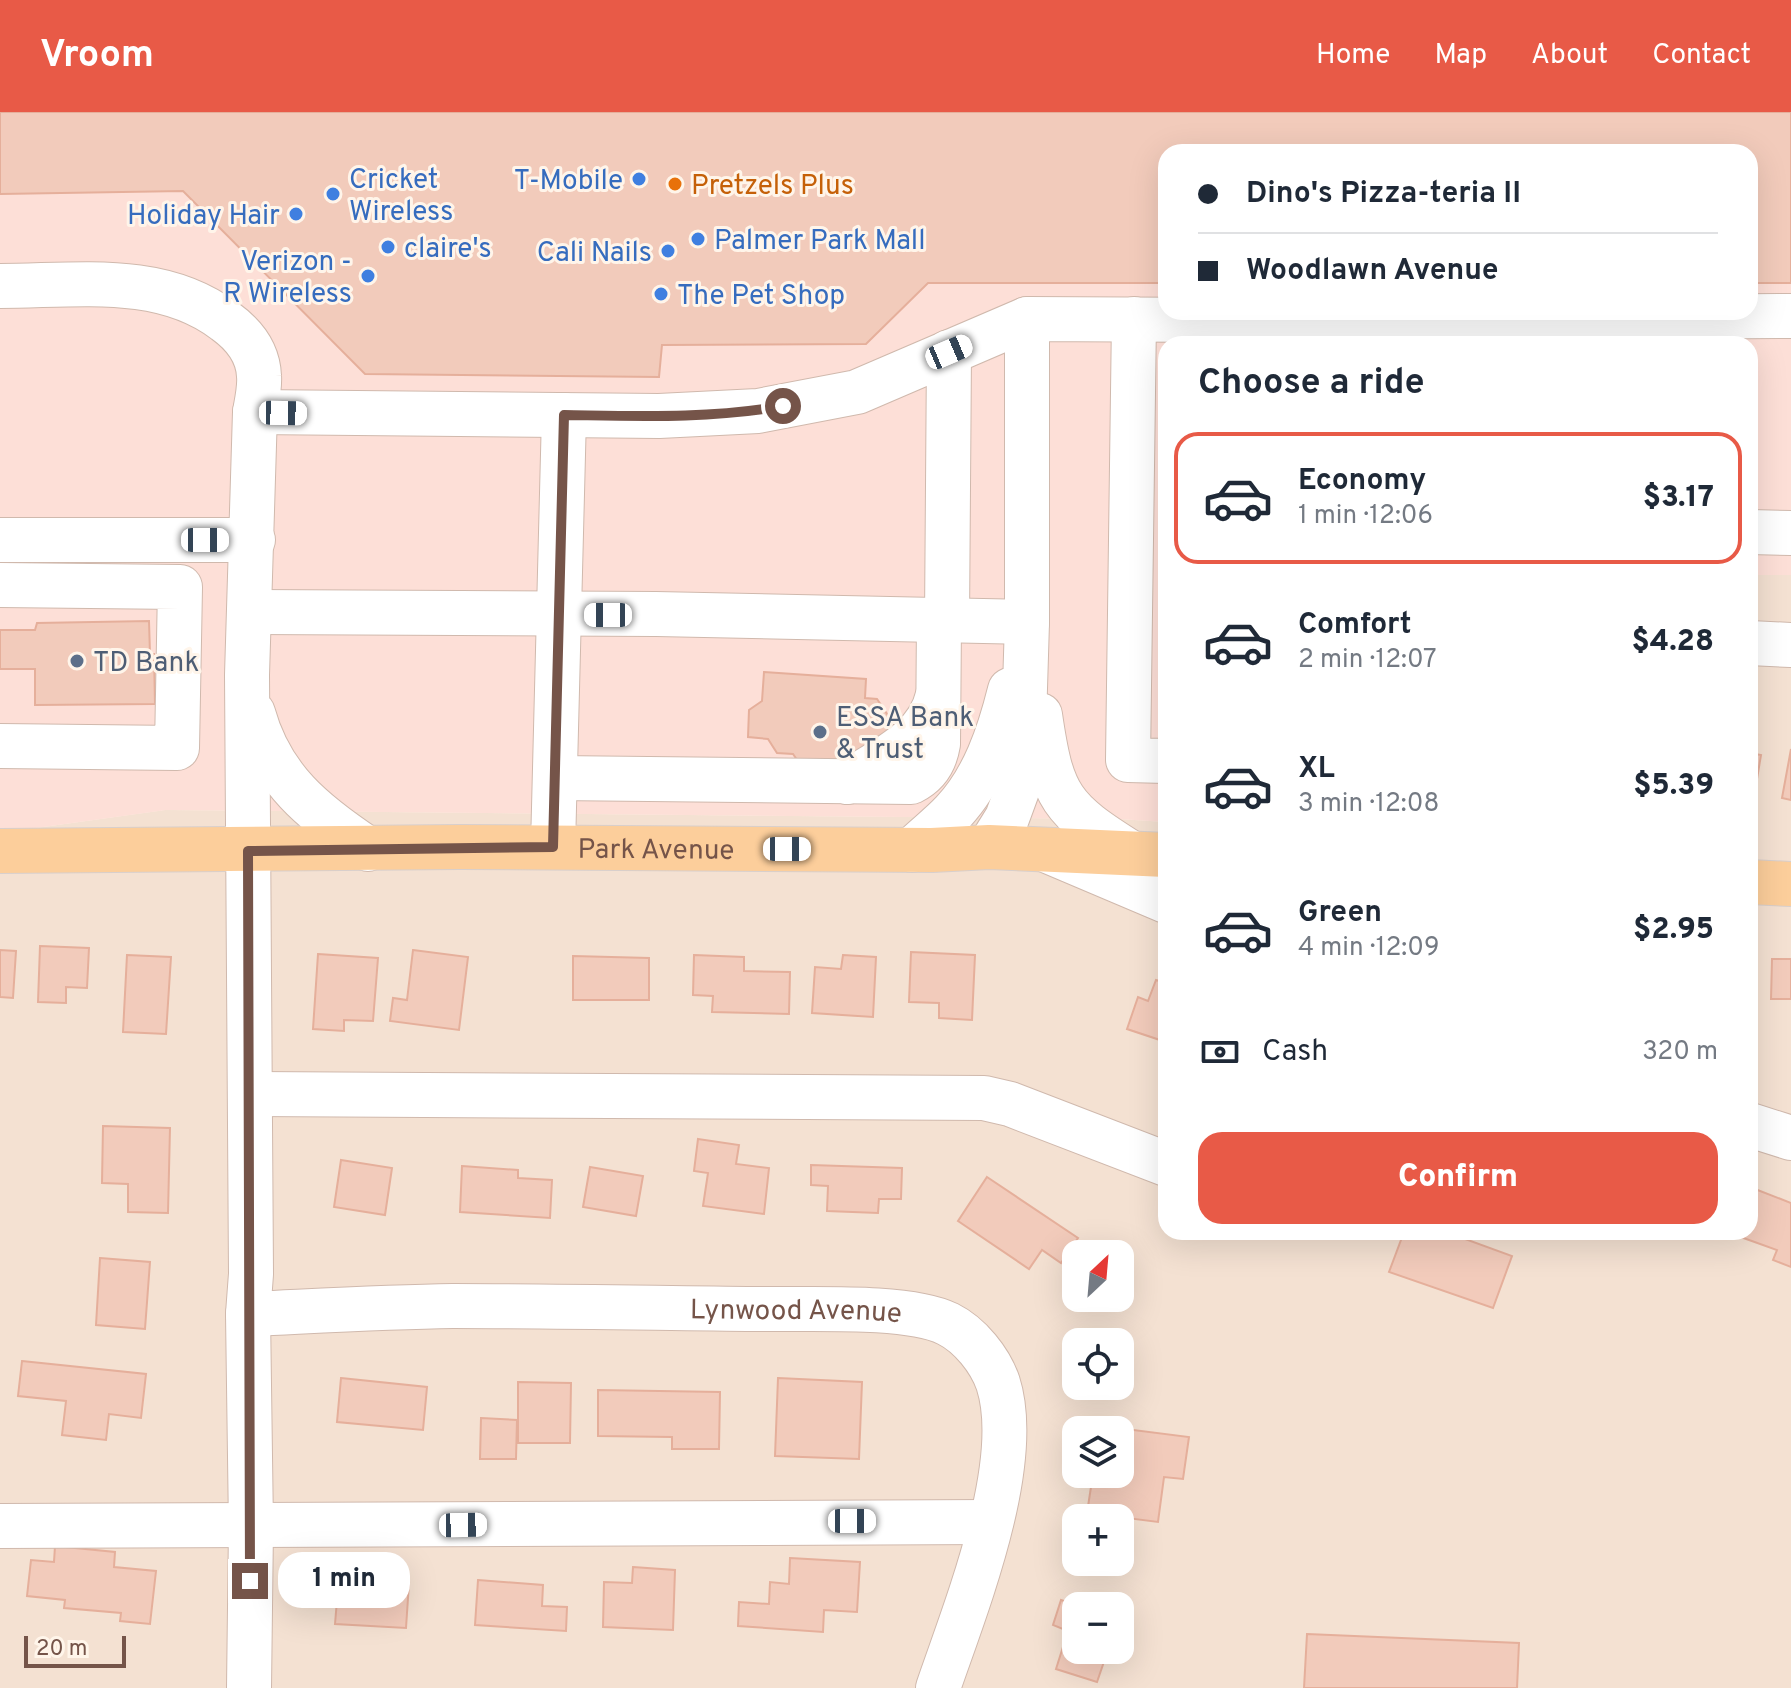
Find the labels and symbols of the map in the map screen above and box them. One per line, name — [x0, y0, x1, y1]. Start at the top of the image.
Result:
place label: Cricket Wireless — [349, 163, 453, 231]
place label: T-Mobile — [514, 164, 623, 200]
place label: Pretzels Plus — [691, 169, 854, 205]
marker: T-Mobile — [630, 170, 648, 188]
marker: Pretzels Plus — [666, 175, 684, 193]
marker: Cricket Wireless — [324, 185, 342, 203]
place label: Holiday Hair — [127, 199, 280, 235]
marker: Holiday Hair — [287, 205, 305, 223]
place label: Palmer Park Mall — [714, 224, 926, 260]
marker: Palmer Park Mall — [689, 230, 707, 248]
place label: claire's — [404, 232, 492, 268]
place label: Cali Nails — [537, 236, 652, 272]
marker: claire's — [379, 238, 397, 256]
marker: Cali Nails — [659, 242, 677, 260]
place label: Verizon - R Wireless — [223, 245, 352, 313]
marker: Verizon - R Wireless — [359, 267, 377, 285]
place label: The Pet Shop — [677, 279, 845, 315]
marker: The Pet Shop — [652, 285, 670, 303]
car — [922, 332, 976, 372]
route start — [765, 388, 801, 424]
car — [259, 401, 307, 425]
car — [181, 528, 229, 552]
car — [584, 603, 632, 627]
place label: TD Bank — [93, 646, 199, 682]
marker: TD Bank — [68, 652, 86, 670]
place label: ESSA Bank & Trust — [836, 701, 974, 769]
marker: ESSA Bank & Trust — [811, 723, 829, 741]
street label: Park Avenue — [577, 833, 735, 870]
car — [763, 837, 811, 861]
north arrow — [1062, 1240, 1134, 1312]
street label: Lynwood Avenue — [690, 1293, 903, 1333]
car — [828, 1509, 876, 1533]
car — [439, 1513, 487, 1537]
callout: 1 min — [278, 1553, 410, 1609]
route end — [232, 1563, 268, 1599]
scale bar — [24, 1632, 126, 1668]

